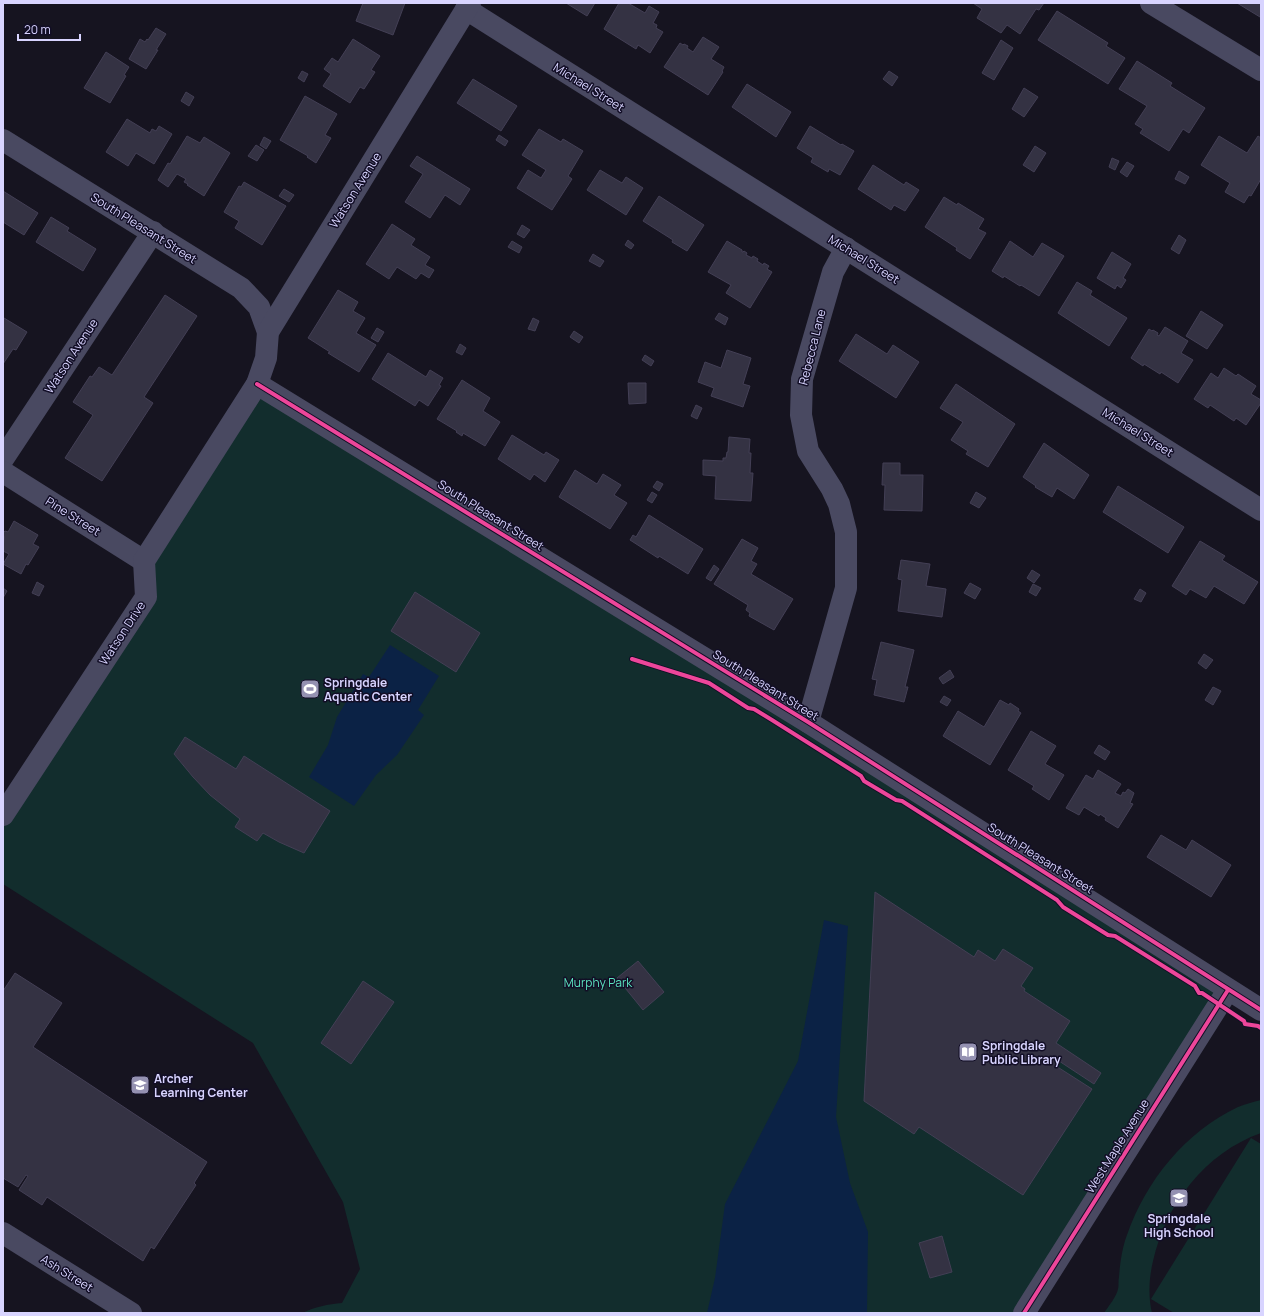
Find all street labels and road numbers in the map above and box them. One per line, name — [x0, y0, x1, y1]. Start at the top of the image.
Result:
street label: Michael Street — [550, 58, 628, 116]
street label: Watson Avenue — [325, 149, 385, 231]
street label: South Pleasant Street — [88, 188, 200, 268]
street label: Michael Street — [825, 230, 903, 288]
street label: Rebecca Lane — [794, 307, 830, 387]
street label: Watson Avenue — [40, 315, 102, 397]
street label: Michael Street — [1099, 403, 1177, 461]
street label: South Pleasant Street — [435, 475, 547, 555]
street label: Pine Street — [42, 492, 104, 540]
street label: Watson Drive — [95, 598, 149, 668]
street label: South Pleasant Street — [710, 645, 822, 725]
street label: South Pleasant Street — [985, 818, 1097, 898]
street label: West Maple Avenue — [1081, 1096, 1153, 1196]
street label: Ash Street — [38, 1250, 97, 1296]

